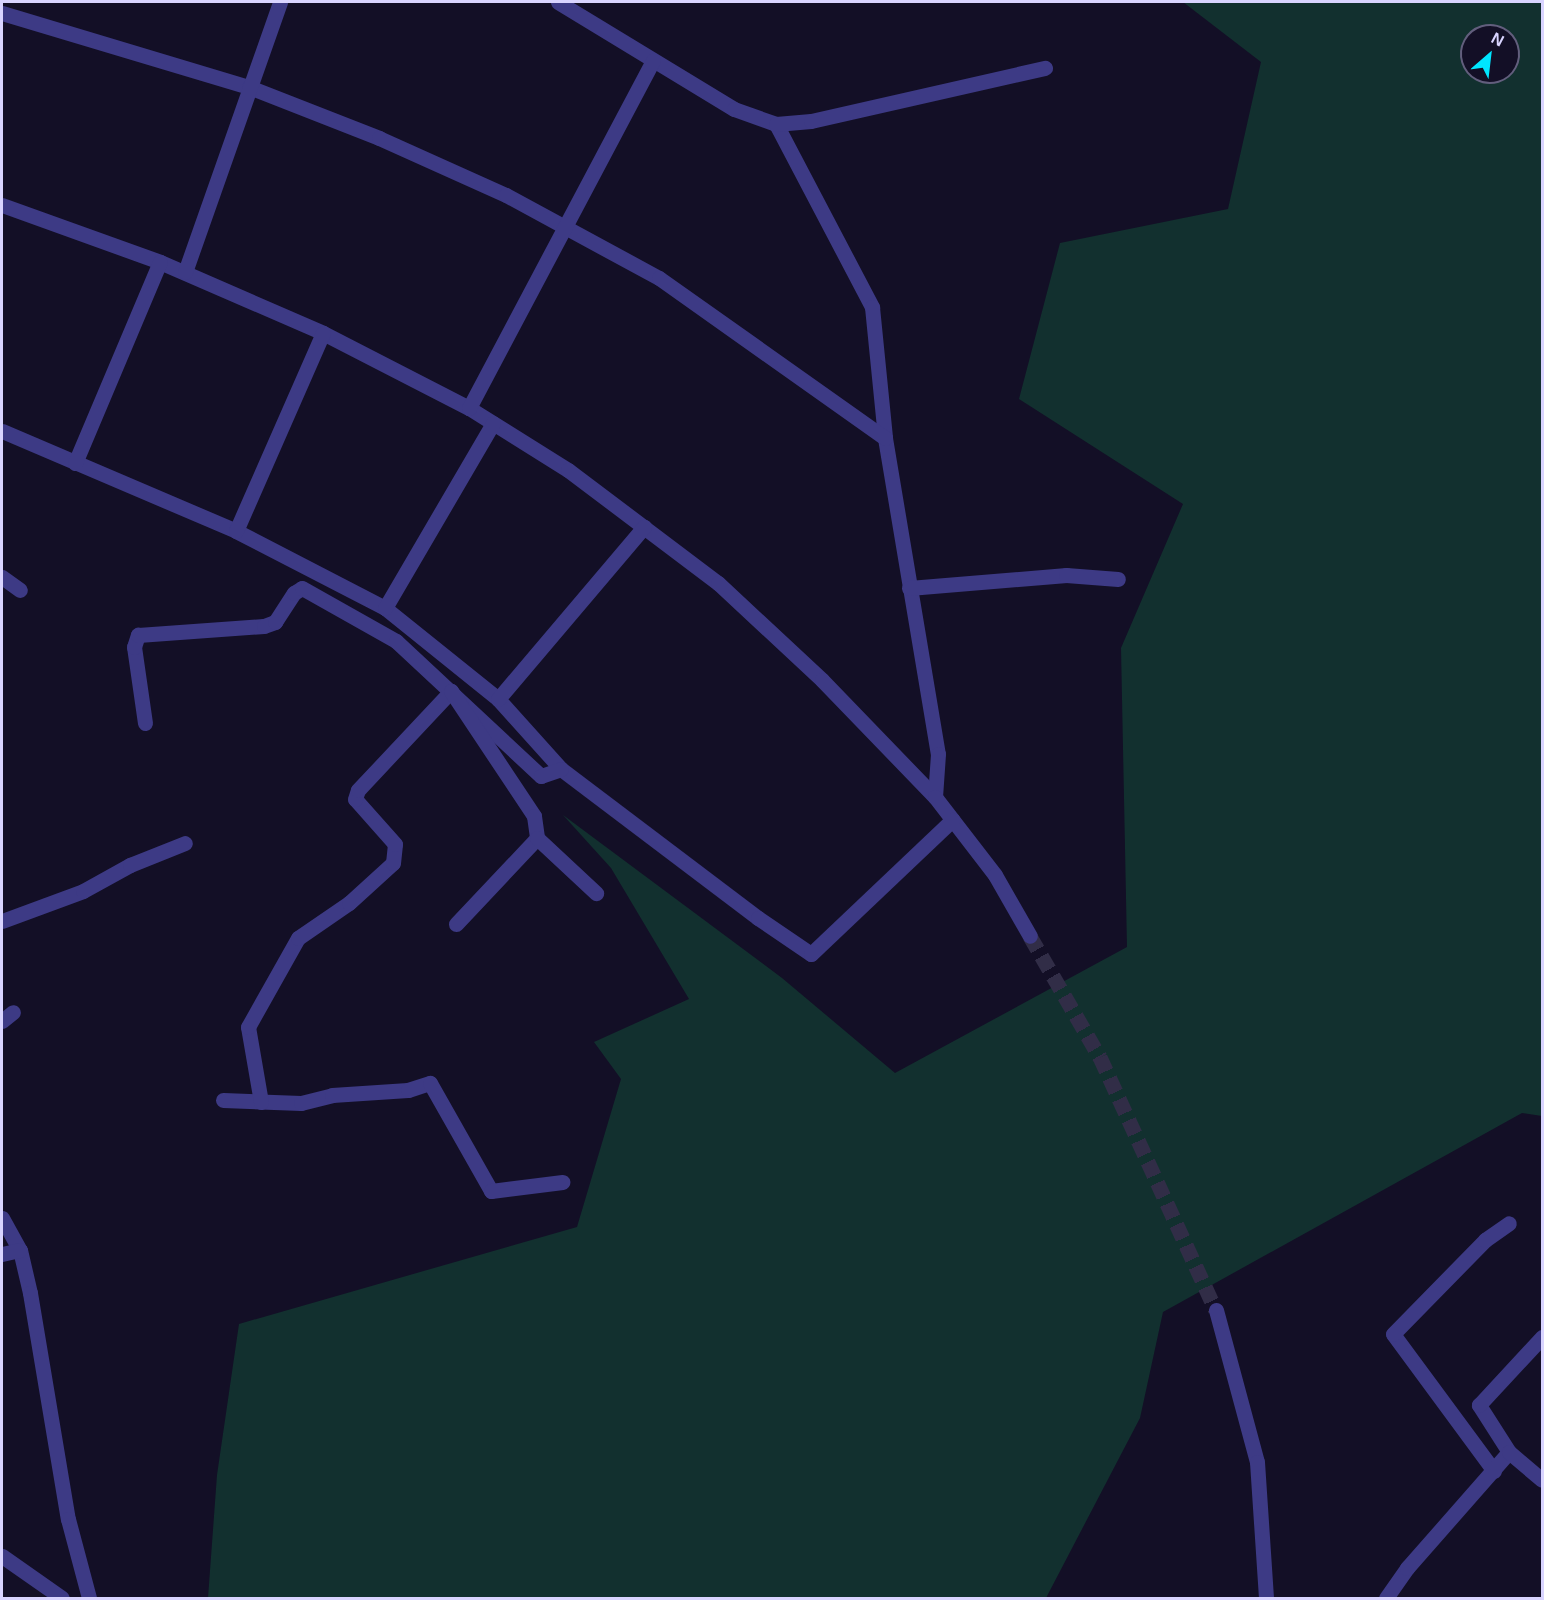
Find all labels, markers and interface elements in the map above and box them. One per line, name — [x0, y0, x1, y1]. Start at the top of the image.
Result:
north arrow — [1460, 24, 1520, 84]
text: N — [1489, 29, 1507, 50]

